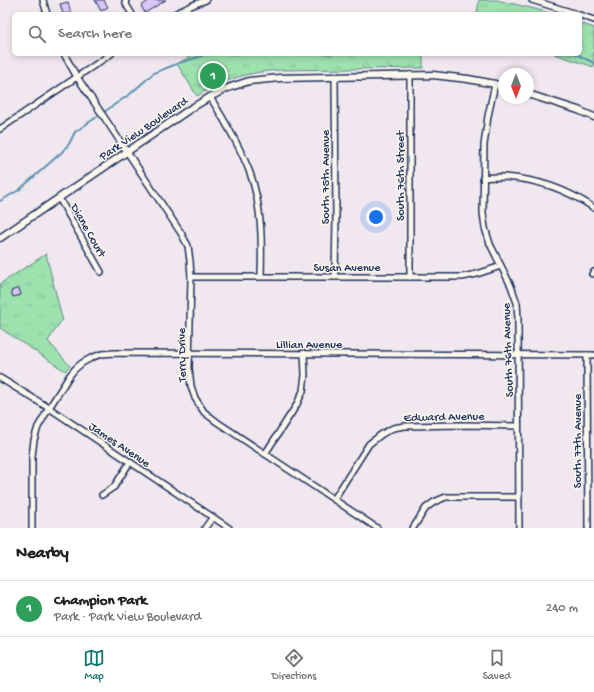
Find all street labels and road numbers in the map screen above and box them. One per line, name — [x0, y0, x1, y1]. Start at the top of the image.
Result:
street label: Park View Boulevard — [97, 94, 192, 165]
street label: South 75th Avenue — [320, 129, 334, 224]
street label: South 76th Street — [395, 130, 409, 221]
street label: Diane Court — [66, 201, 109, 261]
street label: Susan Avenue — [314, 262, 381, 276]
street label: South 76th Avenue — [500, 302, 518, 397]
street label: Terry Drive — [176, 327, 190, 383]
street label: Lillian Avenue — [276, 339, 343, 353]
street label: South 77th Avenue — [572, 393, 586, 488]
street label: Edward Avenue — [404, 410, 485, 426]
street label: James Avenue — [85, 420, 153, 472]

